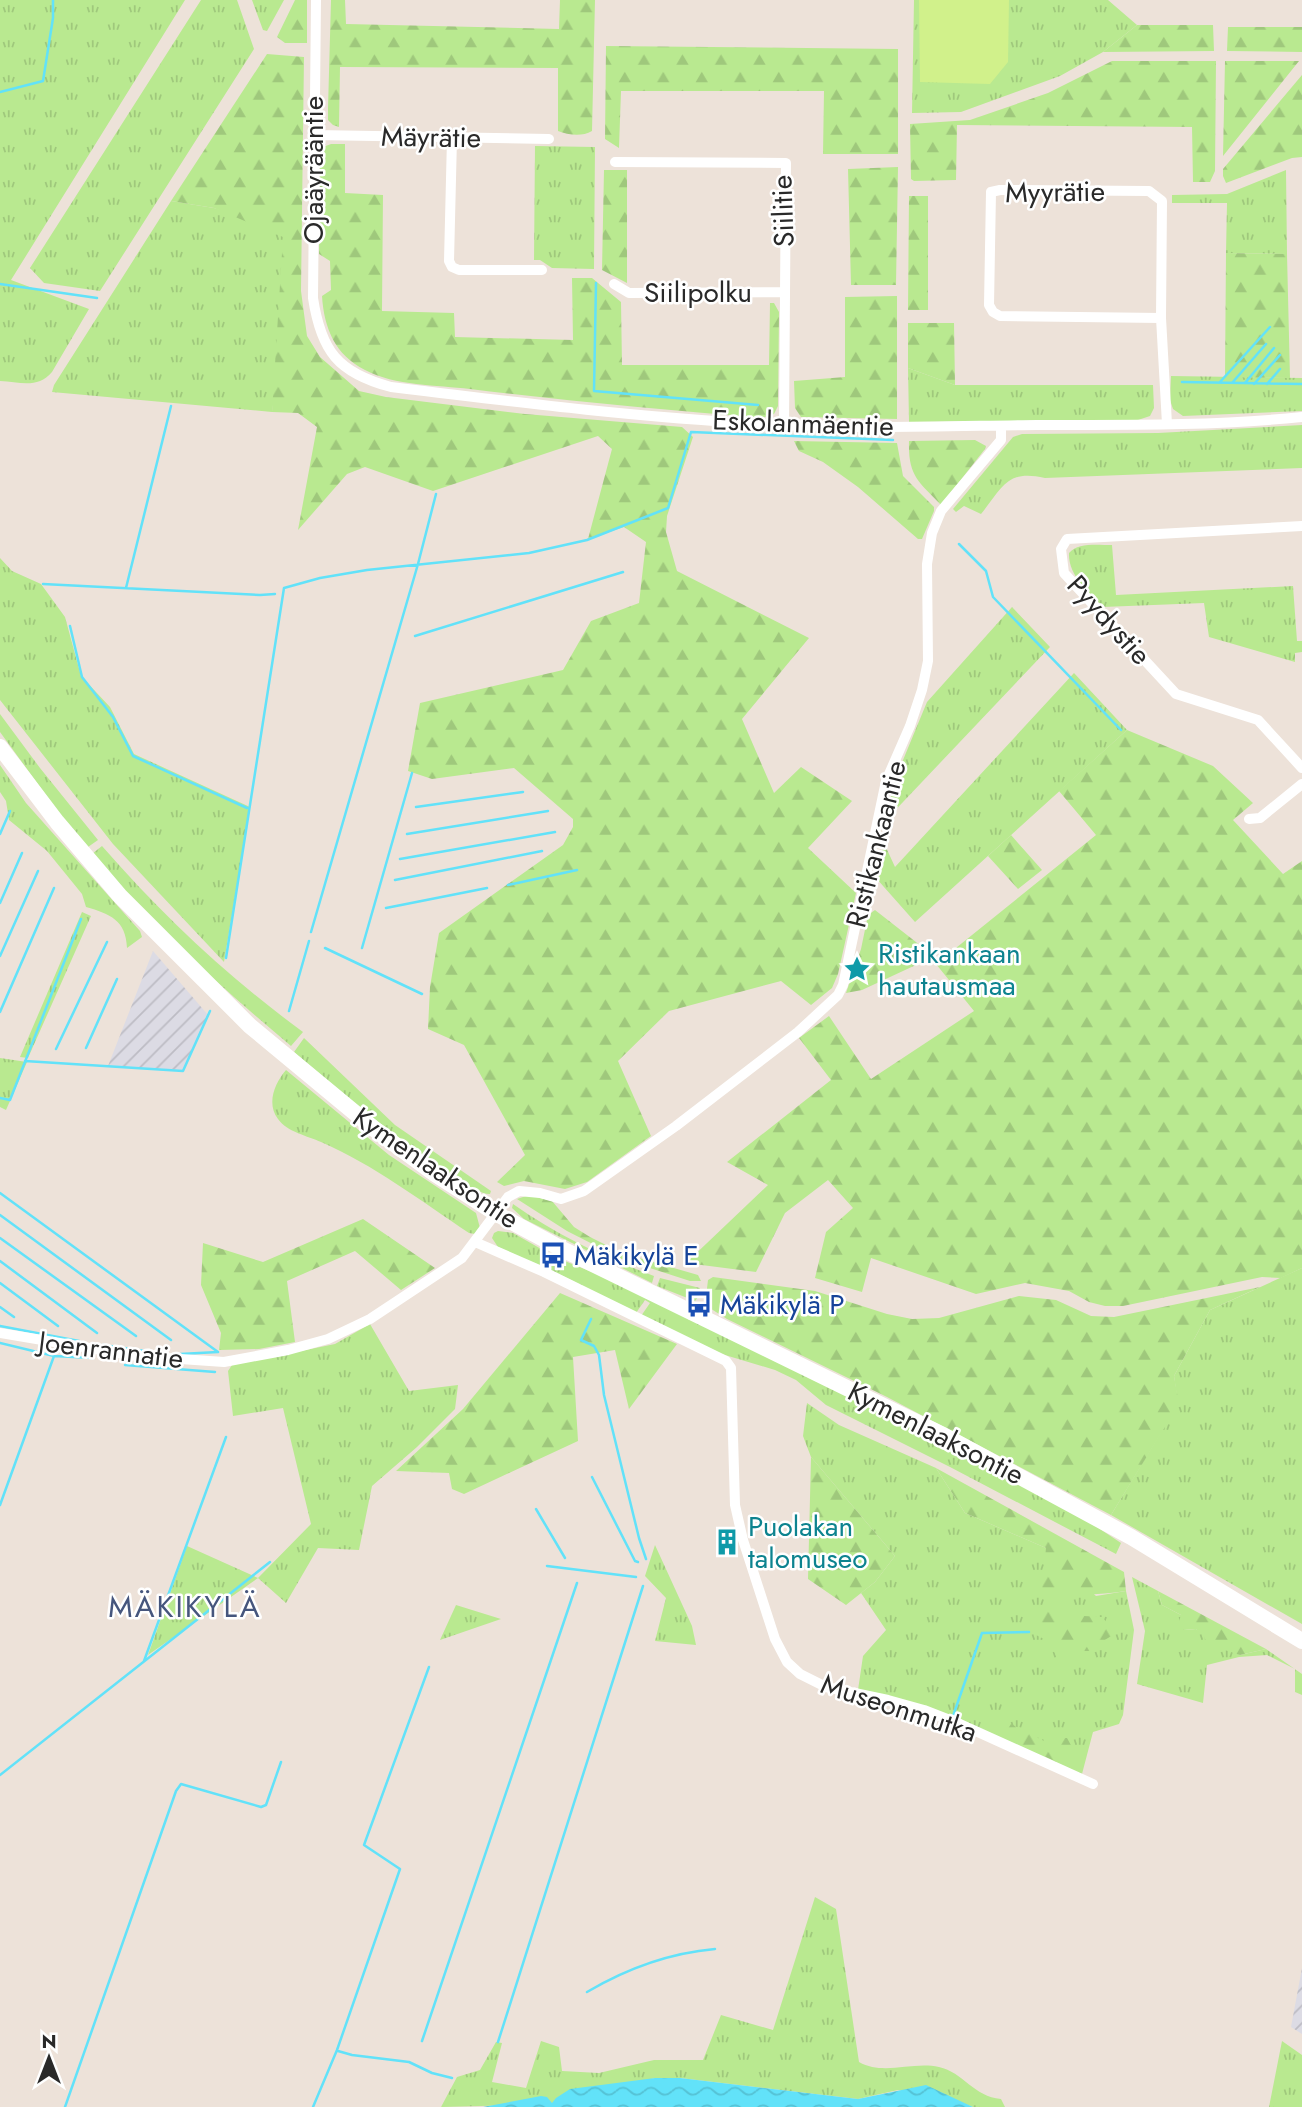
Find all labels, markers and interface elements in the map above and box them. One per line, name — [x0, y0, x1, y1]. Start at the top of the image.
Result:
street label: Ojaäyrääntie — [293, 96, 334, 244]
street label: Mäyrätie — [381, 116, 481, 158]
street label: Myyrätie — [1005, 171, 1105, 213]
street label: Siilitie — [761, 174, 805, 248]
street label: Siilipolku — [644, 272, 752, 313]
street label: Eskolanmäentie — [712, 399, 894, 447]
street label: Pyydystie — [1057, 566, 1161, 674]
street label: Ristikankaantie — [835, 756, 917, 932]
place label: Ristikankaan hautausmaa — [878, 933, 1021, 1006]
place icon: Ristikankaan hautausmaa — [842, 954, 872, 984]
street label: Kymenlaaksontie — [344, 1097, 528, 1239]
place label: Mäkikylä E — [574, 1235, 699, 1276]
bus stop icon: Mäkikylä E — [538, 1240, 568, 1270]
place label: Mäkikylä P — [720, 1284, 845, 1325]
bus stop icon: Mäkikylä P — [684, 1289, 714, 1319]
street label: Joenrannatie — [32, 1320, 186, 1379]
street label: Kymenlaaksontie — [841, 1371, 1031, 1495]
place label: Puolakan talomuseo — [748, 1506, 867, 1579]
building icon: Puolakan talomuseo — [712, 1527, 742, 1557]
district label: MÄKIKYLÄ — [108, 1585, 262, 1628]
street label: Museonmutka — [816, 1663, 982, 1753]
north arrow — [14, 2023, 84, 2093]
text: N — [41, 2028, 57, 2055]

